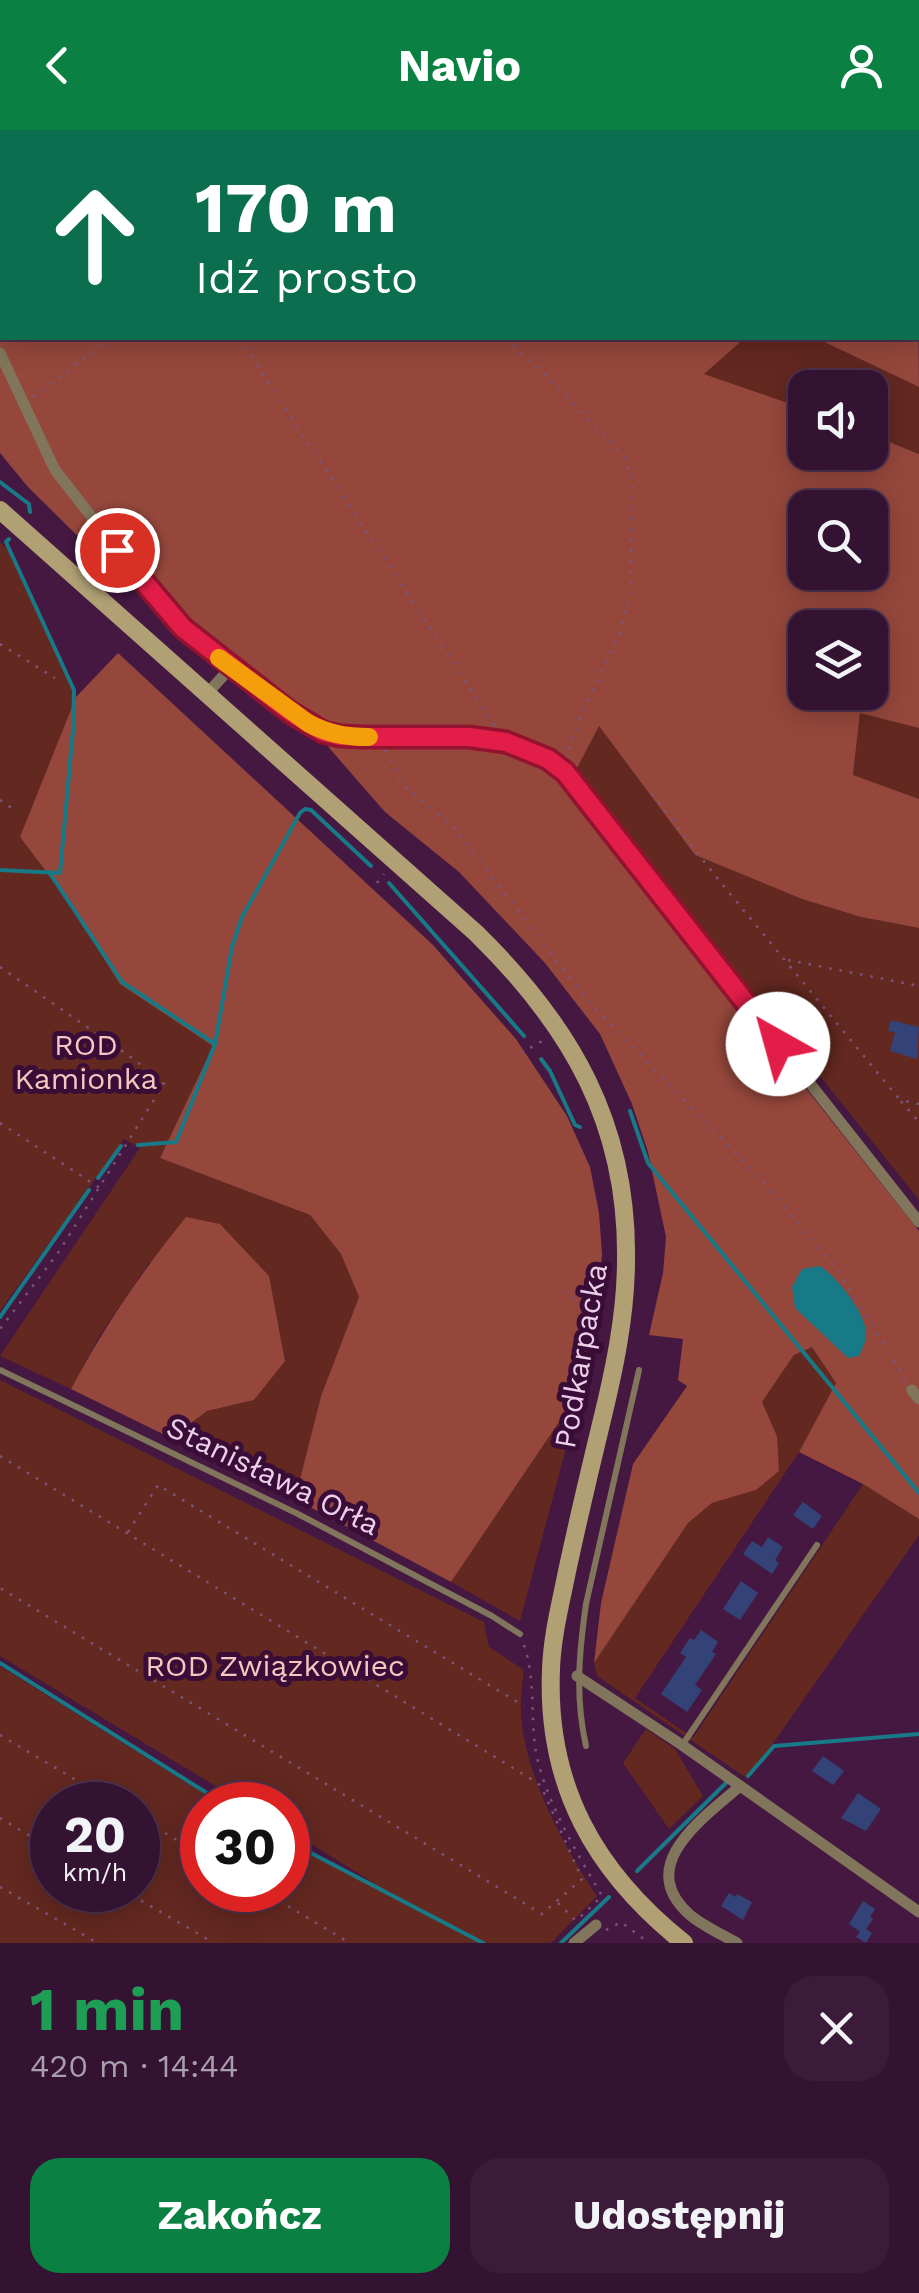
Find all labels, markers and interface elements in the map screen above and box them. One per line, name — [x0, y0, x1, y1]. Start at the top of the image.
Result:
icon: back — [30, 38, 85, 93]
icon: person — [834, 38, 889, 93]
text: Navio — [398, 39, 521, 92]
text: 170 m — [195, 167, 397, 249]
icon: ahead — [30, 170, 160, 300]
text: Idź prosto — [195, 251, 418, 304]
map controls — [788, 370, 888, 710]
button: sound — [788, 370, 888, 470]
button: search — [788, 490, 888, 590]
pin — [75, 508, 160, 593]
icon: arrive — [90, 523, 145, 578]
button: layers — [788, 610, 888, 710]
position arrow — [726, 992, 830, 1096]
park label: ROD Kamionka — [14, 1027, 158, 1096]
street label: Podkarpacka — [547, 1261, 614, 1451]
street label: Stanisława Orła — [161, 1409, 385, 1542]
park label: ROD Związkowiec — [145, 1648, 405, 1683]
speed limit sign: 30 — [180, 1782, 310, 1912]
text: 20 — [64, 1805, 126, 1864]
text: km/h — [63, 1858, 127, 1887]
text: 1 min — [30, 1974, 184, 2045]
button: close — [784, 1976, 889, 2081]
text: 420 m · 14:44 — [30, 2047, 239, 2085]
button: Zakończ — [30, 2158, 450, 2273]
button: Udostępnij — [470, 2158, 889, 2273]

